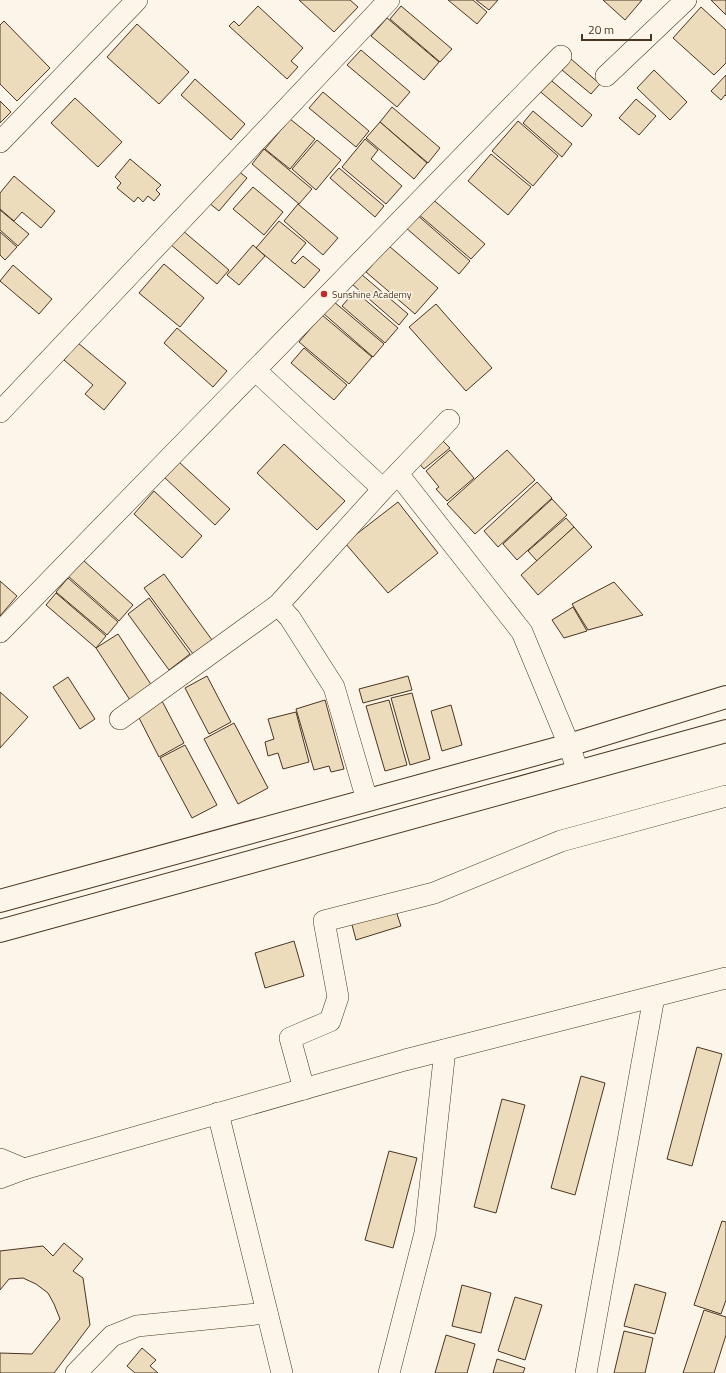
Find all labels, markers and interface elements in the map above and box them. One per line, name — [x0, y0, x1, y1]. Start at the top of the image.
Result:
scale bar — [582, 16, 651, 42]
text: 20 m — [588, 20, 614, 39]
place label: Sunshine Academy — [332, 287, 412, 302]
marker: Sunshine Academy — [319, 289, 329, 299]

